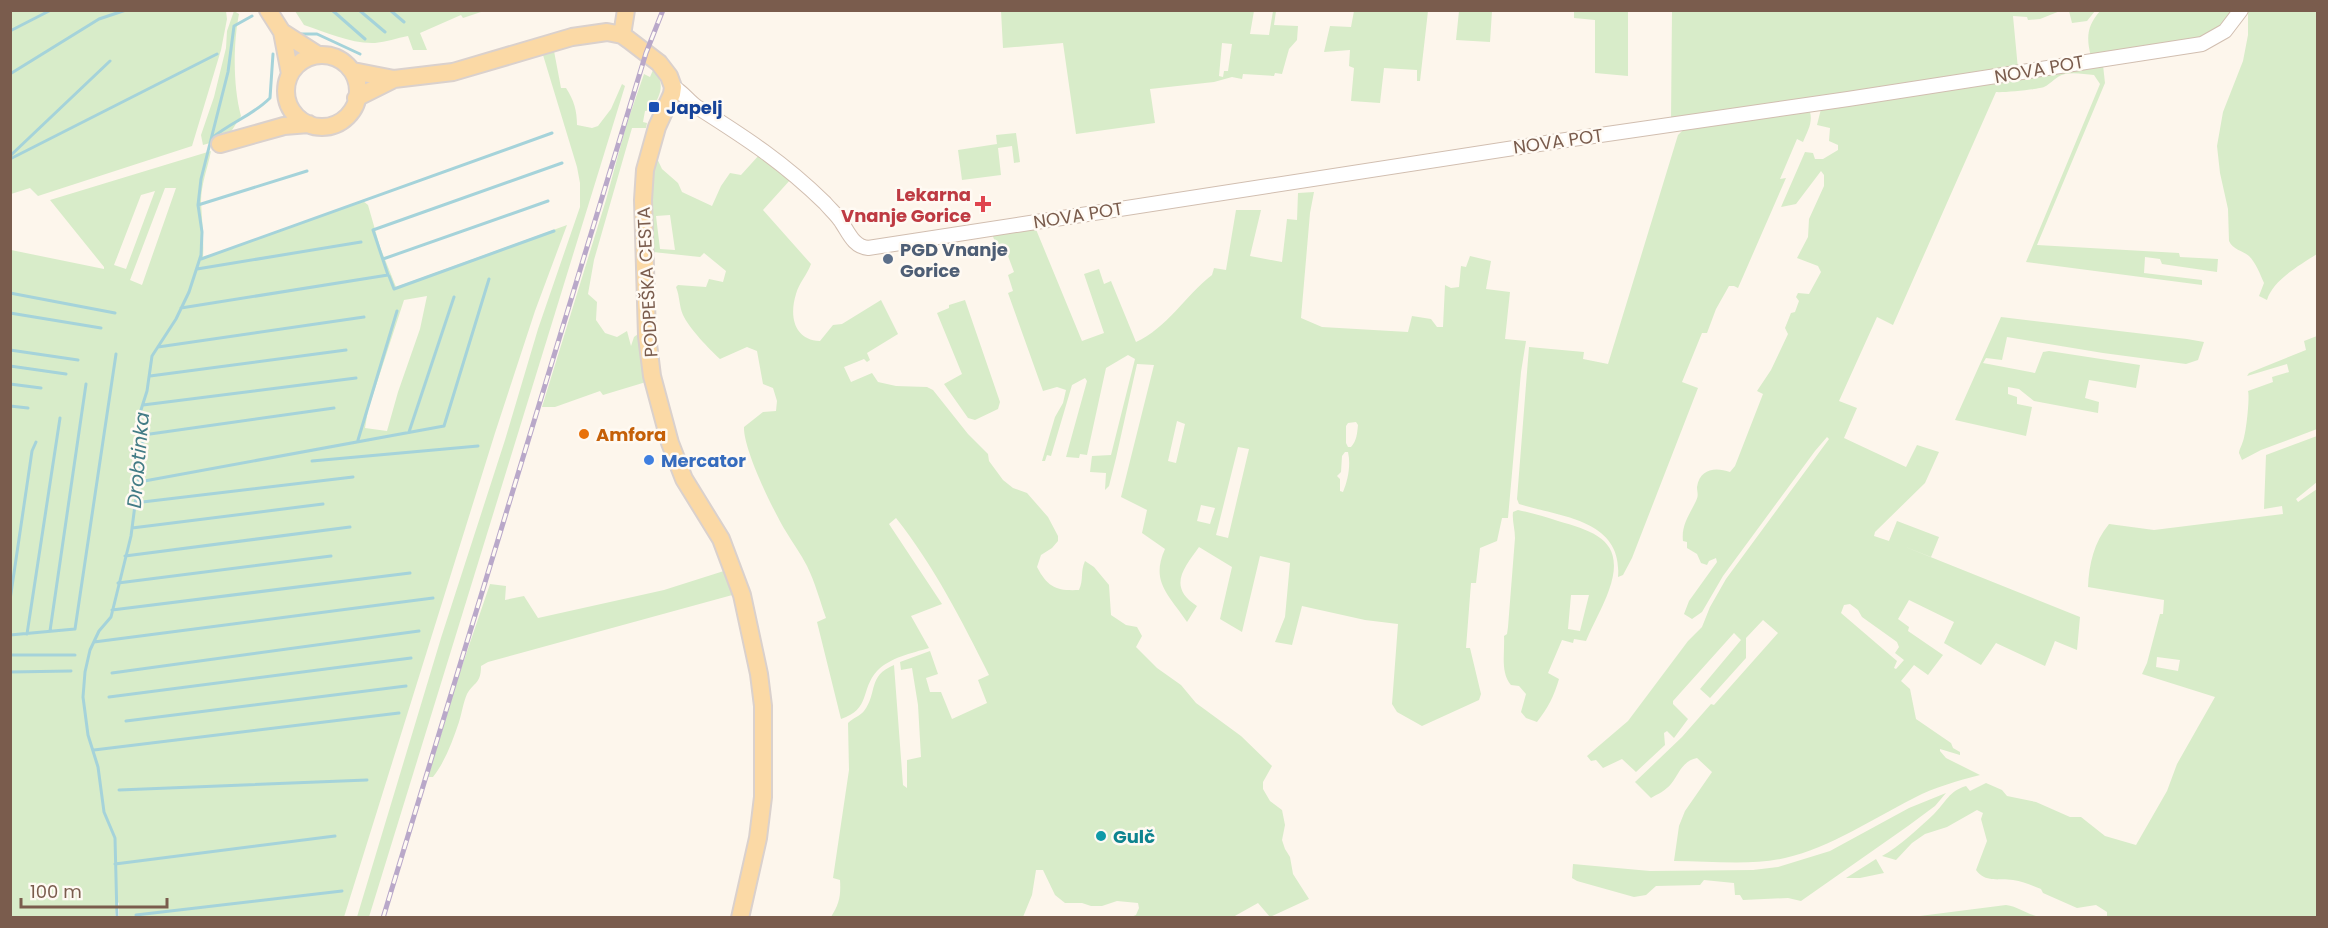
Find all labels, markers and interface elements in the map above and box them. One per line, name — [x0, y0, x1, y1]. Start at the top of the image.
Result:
street label: NOVA POT — [1992, 49, 2086, 89]
place label: Japelj — [666, 95, 723, 120]
marker: Japelj — [647, 100, 661, 114]
street label: NOVA POT — [1512, 122, 1605, 160]
place label: Lekarna Vnanje Gorice — [841, 182, 971, 228]
street label: NOVA POT — [1031, 196, 1125, 234]
marker: Lekarna Vnanje Gorice — [976, 197, 990, 211]
street label: PODPEŠKA CESTA — [631, 206, 663, 358]
place label: PGD Vnanje Gorice — [900, 237, 1008, 283]
marker: PGD Vnanje Gorice — [881, 252, 895, 266]
water label: Drobtinka — [120, 411, 156, 509]
place label: Amfora — [596, 422, 666, 447]
marker: Amfora — [577, 427, 591, 441]
place label: Mercator — [661, 448, 746, 473]
marker: Mercator — [642, 453, 656, 467]
place label: Gulč — [1113, 824, 1155, 849]
marker: Gulč — [1094, 829, 1108, 843]
scale bar — [21, 871, 166, 909]
text: 100 m — [30, 879, 82, 904]

